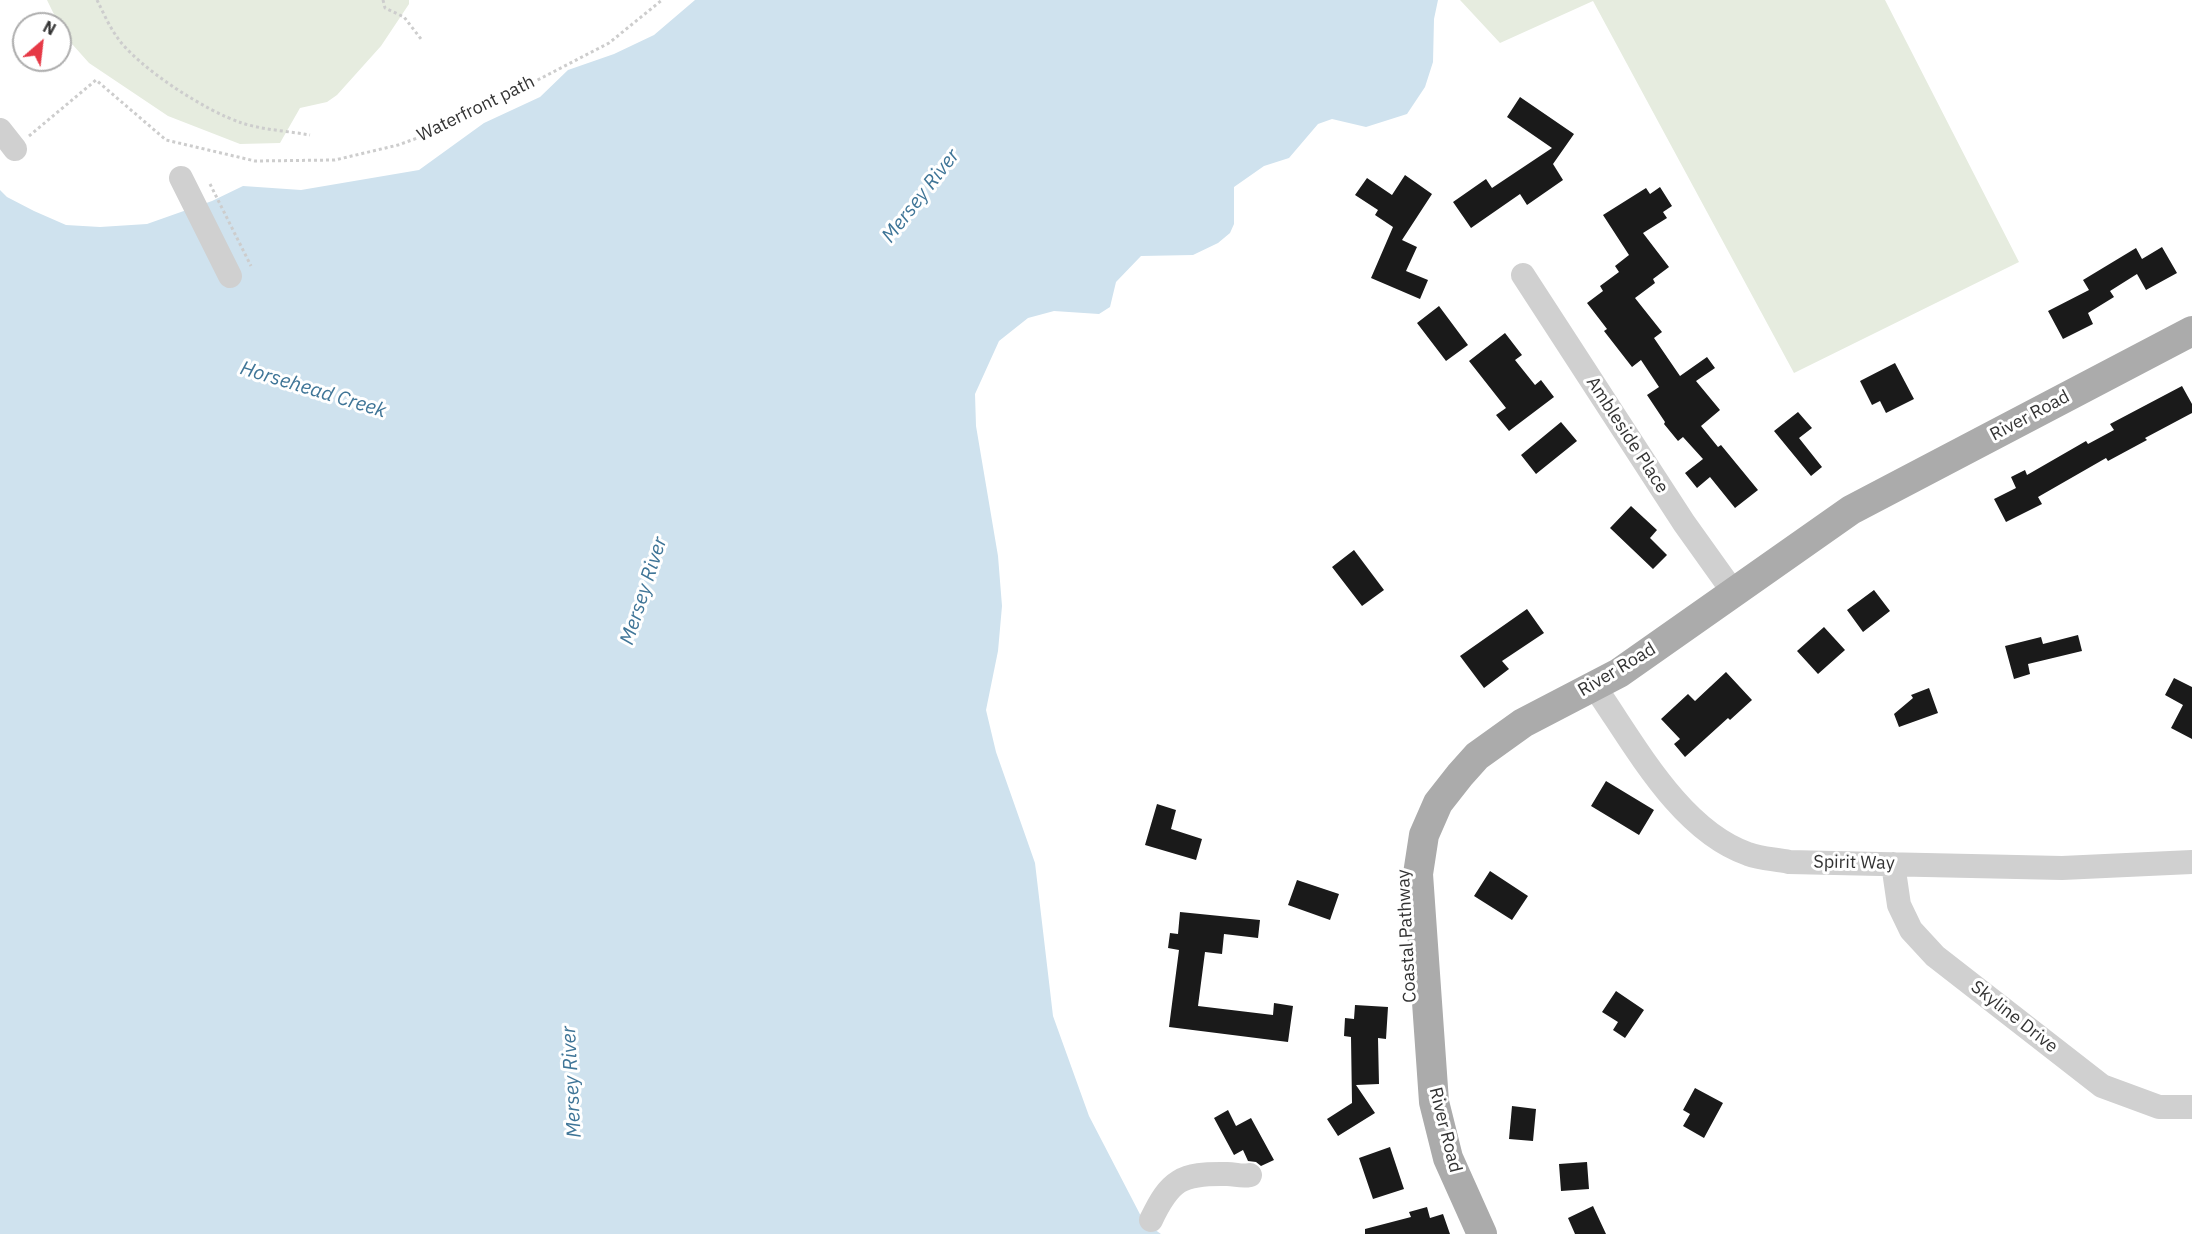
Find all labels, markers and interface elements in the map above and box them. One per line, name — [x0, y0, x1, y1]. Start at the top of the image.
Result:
north arrow — [12, 12, 72, 72]
text: N — [40, 16, 59, 39]
street label: Waterfront path — [414, 71, 538, 147]
water label: Mersey River — [877, 145, 965, 247]
water label: Horsehead Creek — [237, 356, 389, 424]
street label: Ambleside Place — [1581, 373, 1673, 497]
street label: River Road — [1987, 386, 2073, 446]
water label: Mersey River — [615, 534, 673, 648]
street label: River Road — [1574, 638, 1660, 702]
street label: Spirit Way — [1813, 851, 1895, 875]
street label: Coastal Pathway — [1393, 869, 1421, 1003]
street label: Skyline Drive — [1966, 976, 2062, 1058]
water label: Mersey River — [557, 1025, 587, 1139]
street label: River Road — [1424, 1085, 1466, 1175]

